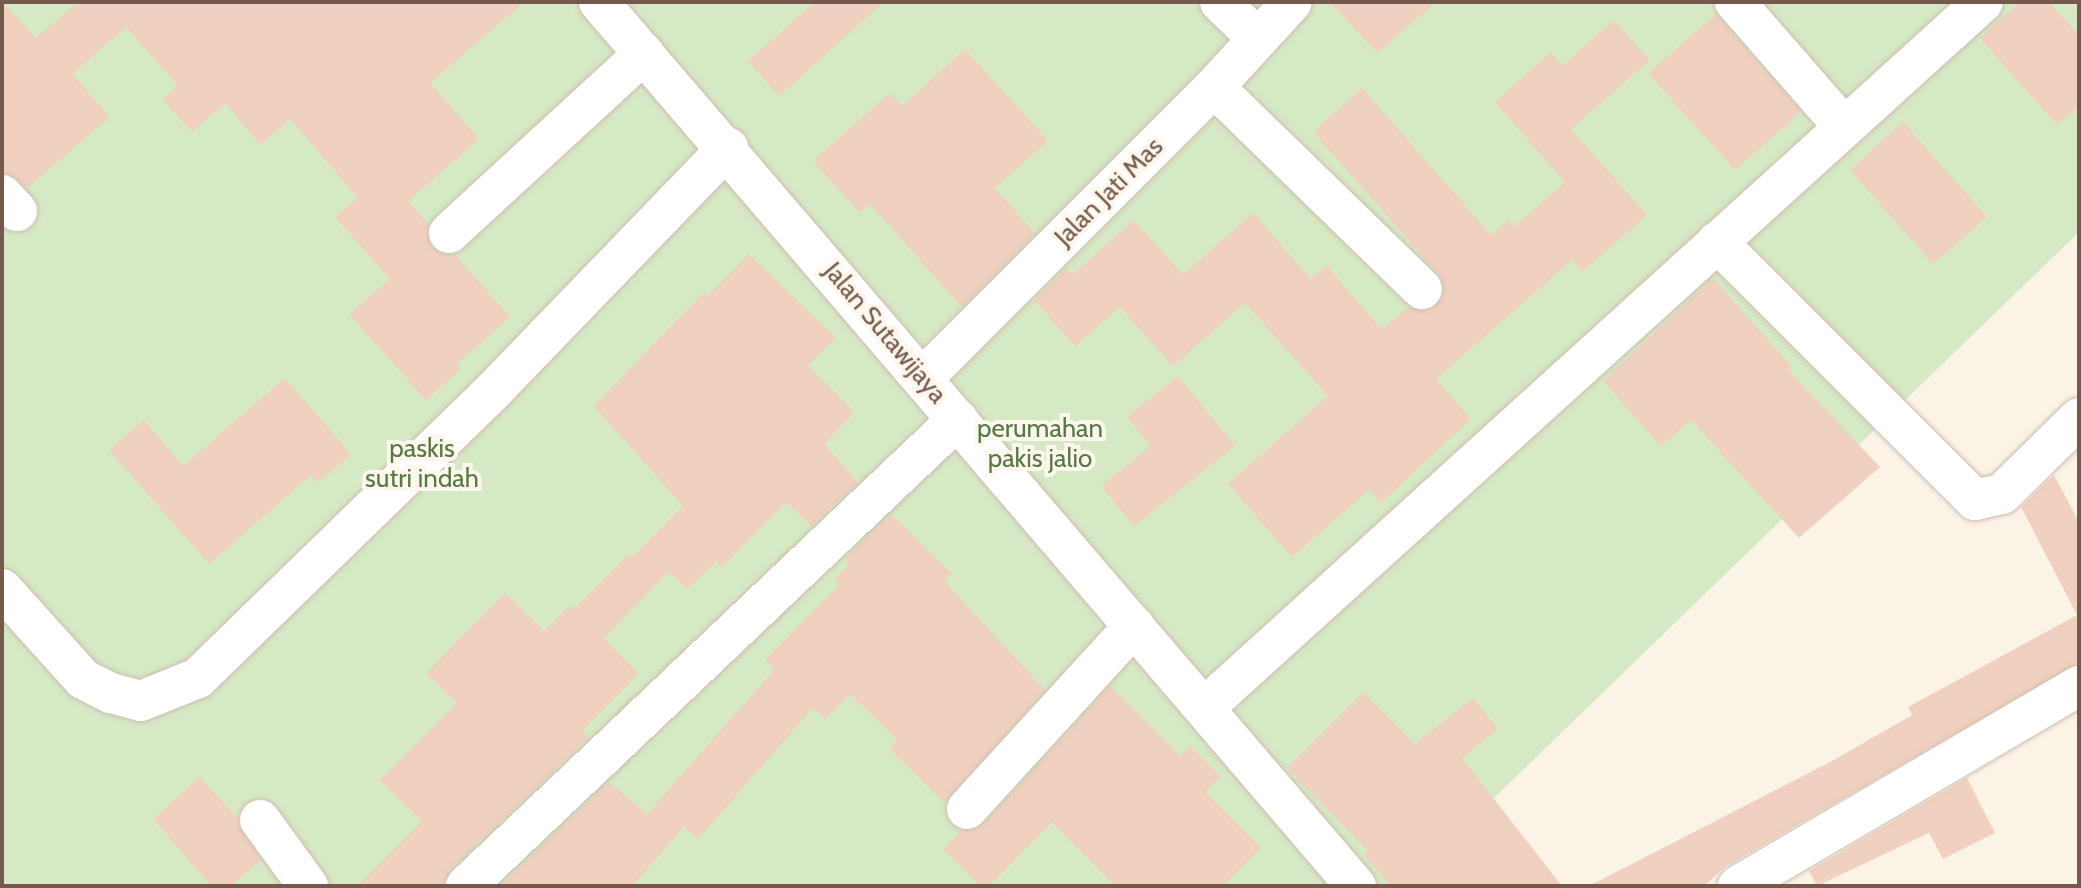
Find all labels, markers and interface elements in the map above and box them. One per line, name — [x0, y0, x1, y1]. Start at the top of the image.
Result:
street label: Jalan Jati Mas — [1048, 131, 1170, 253]
street label: Jalan Sutawijaya — [817, 256, 953, 410]
park label: perumahan pakis jalio — [977, 413, 1103, 474]
park label: paskis sutri indah — [365, 433, 479, 494]

